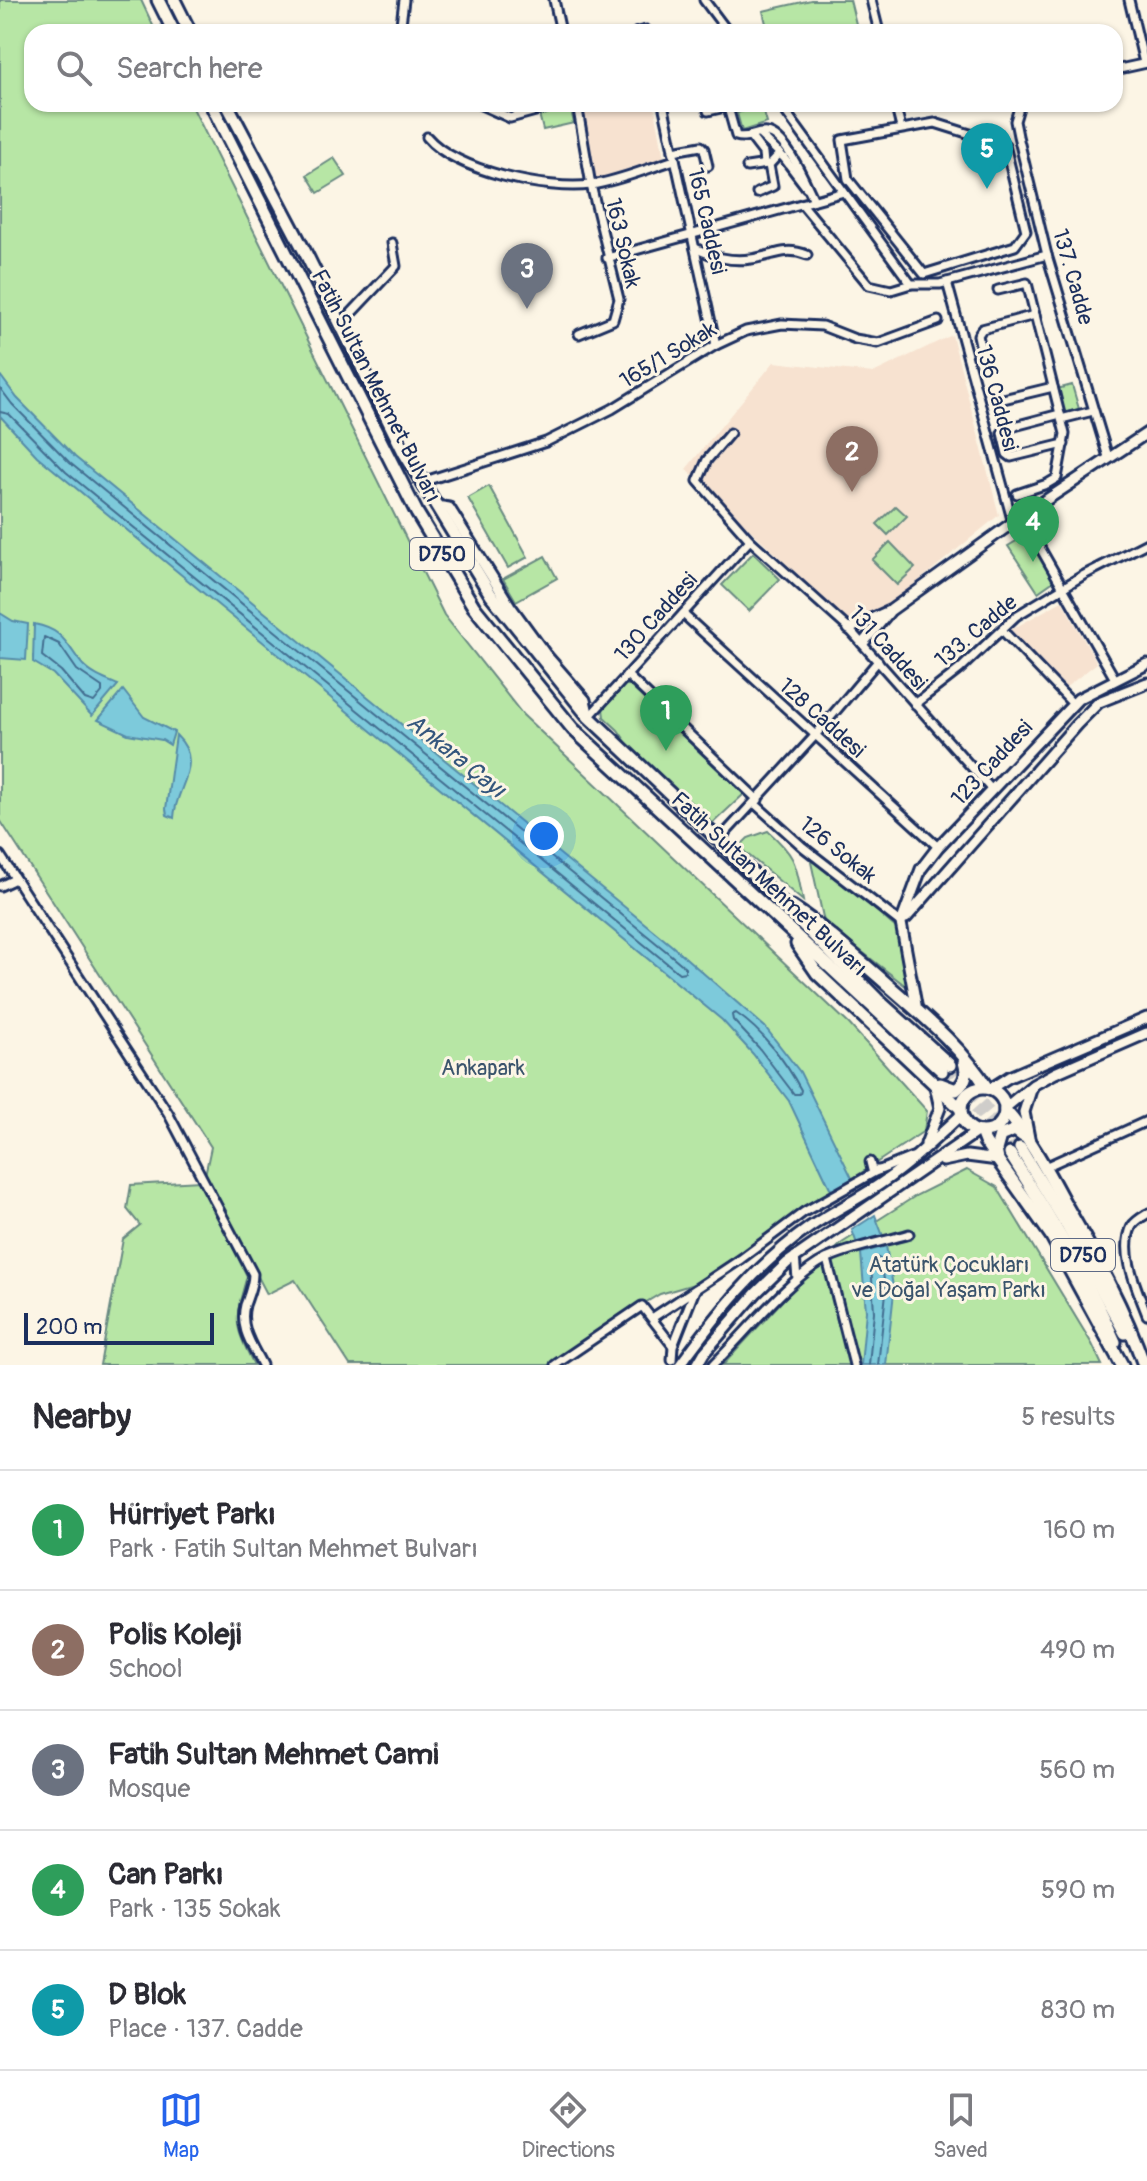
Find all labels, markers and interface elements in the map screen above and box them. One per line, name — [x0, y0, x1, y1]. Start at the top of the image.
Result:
search box — [24, 24, 1123, 112]
icon: search — [52, 46, 96, 90]
text: Search here — [116, 50, 263, 87]
pin: 5 — [961, 123, 1013, 189]
street label: 165 Caddesi — [681, 165, 733, 277]
street label: 163 Sokak — [599, 195, 647, 291]
street label: 137. Cadde — [1046, 226, 1100, 328]
pin: 3 — [501, 243, 553, 309]
street label: Fatih Sultan Mehmet Bulvarı — [305, 265, 447, 507]
street label: 165/1 Sokak — [615, 315, 721, 395]
street label: 136 Caddesi — [969, 342, 1025, 454]
pin: 2 — [826, 426, 878, 492]
pin: 4 — [1007, 496, 1059, 562]
road number: D750 — [410, 538, 474, 570]
street label: 130 Caddesi — [609, 566, 704, 668]
street label: 133. Cadde — [929, 588, 1023, 674]
street label: 131 Caddesi — [843, 600, 933, 696]
street label: 128 Caddesi — [773, 672, 871, 764]
pin: 1 — [640, 685, 692, 751]
water label: Ankara Çayı — [401, 708, 512, 805]
street label: 123 Caddesi — [945, 714, 1039, 812]
street label: Fatih Sultan Mehmet Bulvarı — [665, 786, 873, 982]
street label: 126 Sokak — [794, 810, 882, 890]
your location — [524, 816, 564, 856]
park label: Ankapark — [441, 1054, 525, 1082]
road number: D750 — [1051, 1239, 1115, 1271]
park label: Atatürk Çocukları ve Doğal Yaşam Parkı — [851, 1251, 1046, 1304]
scale bar — [24, 1309, 214, 1345]
text: 200 m — [36, 1313, 103, 1341]
text: Nearby — [32, 1396, 131, 1439]
text: 5 results — [1021, 1401, 1115, 1433]
text: Hürriyet Parkı — [108, 1496, 276, 1533]
text: 1 — [53, 1514, 63, 1546]
text: 160 m — [1043, 1514, 1115, 1546]
text: Park · Fatih Sultan Mehmet Bulvarı — [108, 1533, 478, 1565]
text: Polis Koleji — [108, 1616, 241, 1653]
text: 2 — [51, 1634, 65, 1666]
text: 490 m — [1040, 1634, 1115, 1666]
text: School — [108, 1653, 183, 1685]
text: Fatih Sultan Mehmet Cami — [108, 1736, 439, 1773]
text: 3 — [51, 1754, 65, 1786]
text: 560 m — [1039, 1754, 1115, 1786]
text: Mosque — [108, 1773, 190, 1805]
text: Can Parkı — [108, 1856, 224, 1893]
text: 4 — [50, 1874, 66, 1906]
text: 590 m — [1041, 1874, 1115, 1906]
text: Park · 135 Sokak — [108, 1893, 281, 1925]
text: D Blok — [108, 1976, 186, 2013]
text: 5 — [51, 1994, 65, 2026]
text: 830 m — [1041, 1994, 1115, 2026]
text: Place · 137. Cadde — [108, 2013, 303, 2045]
tab: Map — [159, 2088, 203, 2164]
tab: Directions — [522, 2088, 615, 2164]
tab: Saved — [933, 2088, 988, 2164]

